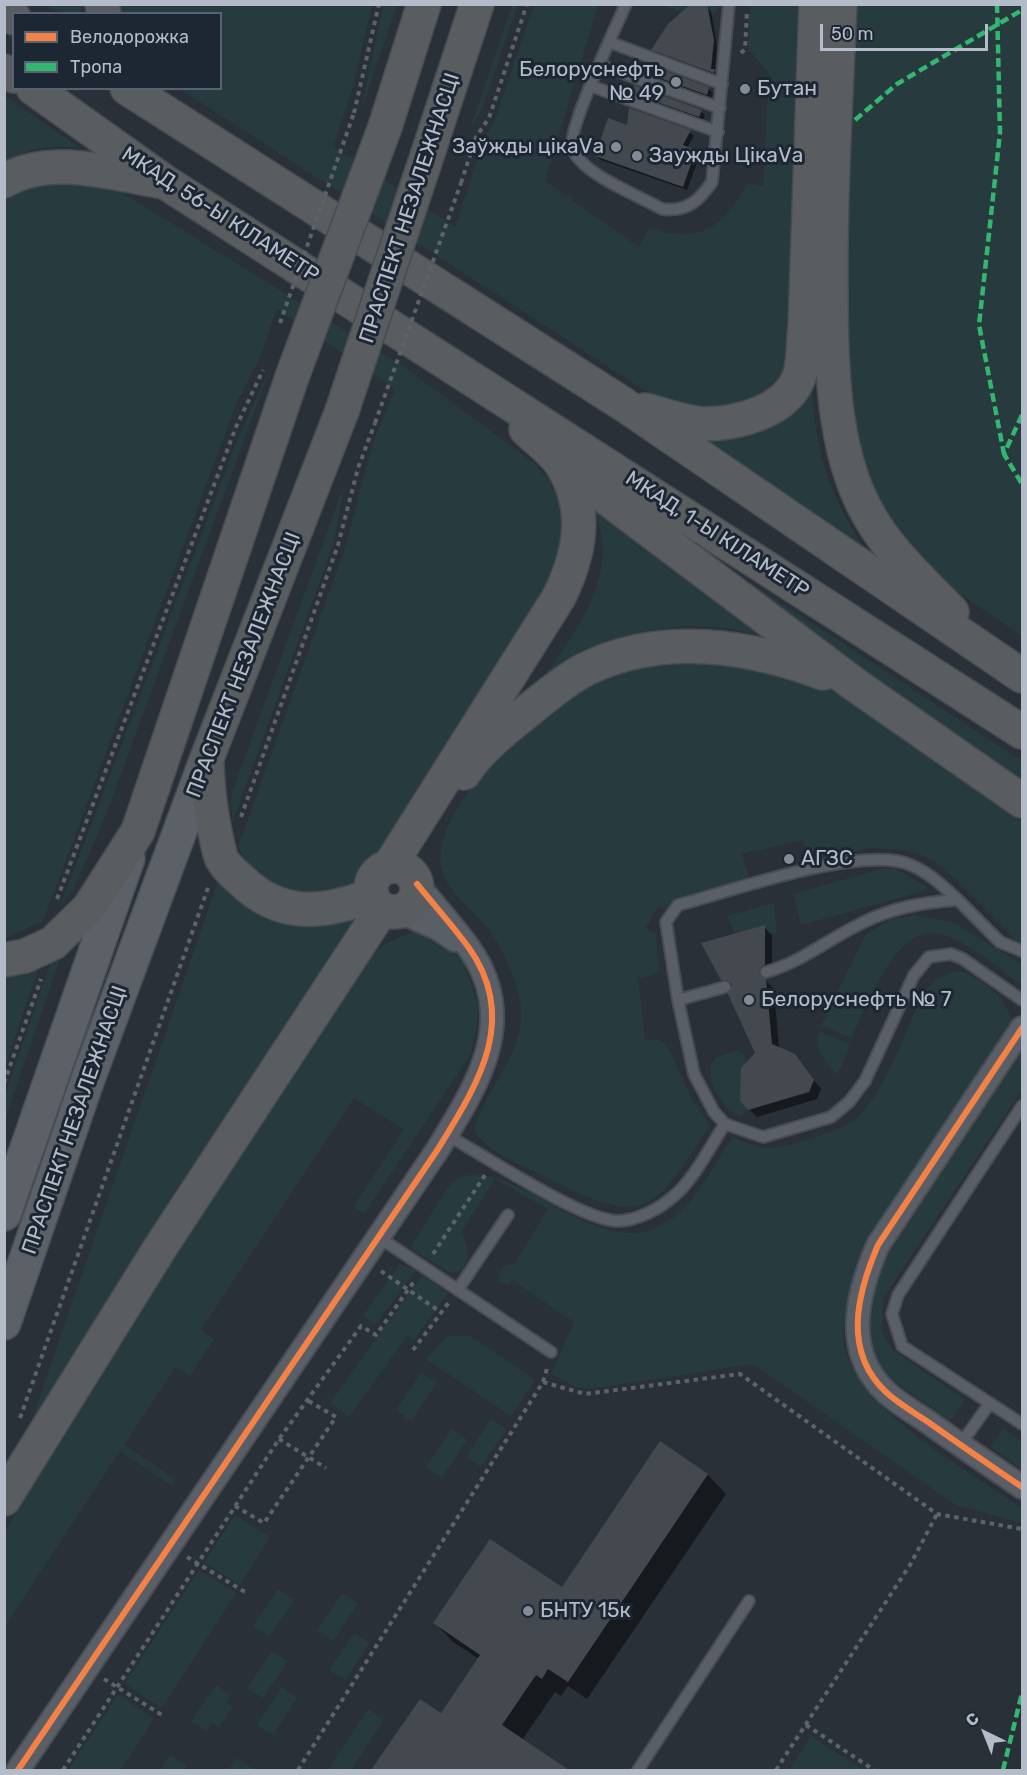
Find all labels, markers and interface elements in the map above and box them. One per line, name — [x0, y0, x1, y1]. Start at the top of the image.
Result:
legend — [12, 12, 222, 90]
scale bar — [823, 12, 991, 50]
text: 50 m — [831, 23, 874, 45]
text: Велодорожка — [70, 26, 189, 48]
text: Тропа — [70, 56, 122, 78]
place label: Белоруснефть № 49 — [519, 57, 664, 107]
street label: ПРАСПЕКТ НЕЗАЛЕЖНАСЦІ — [354, 70, 466, 346]
marker: Белоруснефть № 49 — [669, 75, 683, 89]
place label: Бутан — [757, 76, 817, 102]
marker: Бутан — [738, 82, 752, 96]
place label: Заўжды цікаVа — [452, 134, 604, 160]
marker: Заўжды цікаVа — [609, 140, 623, 154]
street label: МКАД, 56-Ы КІЛАМЕТР — [117, 142, 323, 288]
place label: Заужды ЦікаVа — [649, 143, 803, 169]
marker: Заужды ЦікаVа — [630, 149, 644, 163]
street label: МКАД, 1-Ы КІЛАМЕТР — [620, 466, 814, 604]
street label: ПРАСПЕКТ НЕЗАЛЕЖНАСЦІ — [182, 529, 306, 801]
place label: АГЗС — [801, 846, 853, 872]
marker: АГЗС — [782, 852, 796, 866]
street label: ПРАСПЕКТ НЕЗАЛЕЖНАСЦІ — [17, 982, 133, 1258]
place label: Белоруснефть № 7 — [761, 987, 951, 1013]
marker: Белоруснефть № 7 — [742, 993, 756, 1007]
place label: БНТУ 15к — [540, 1598, 631, 1624]
marker: БНТУ 15к — [521, 1604, 535, 1618]
north arrow — [955, 1703, 1015, 1763]
text: С — [962, 1709, 983, 1730]

